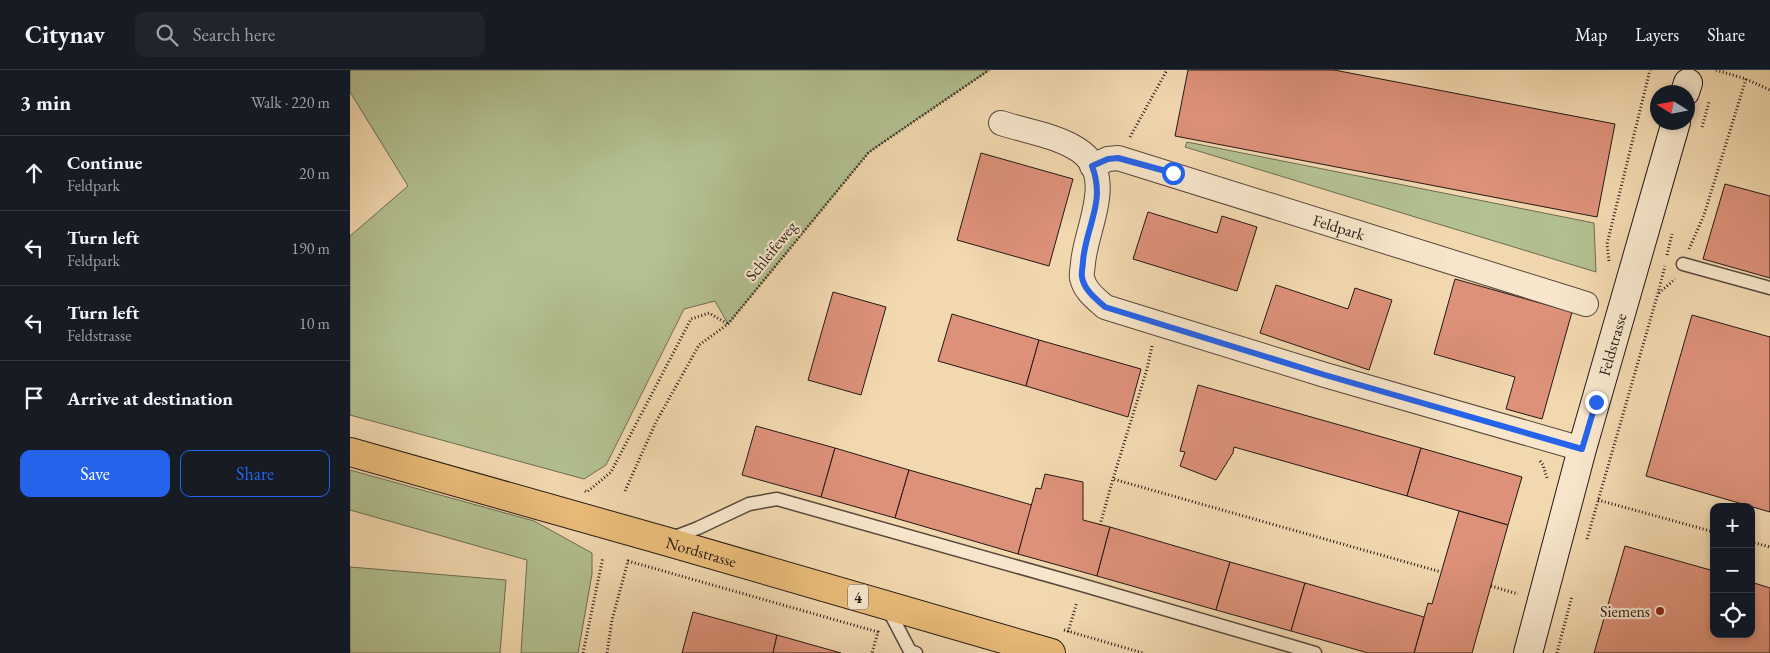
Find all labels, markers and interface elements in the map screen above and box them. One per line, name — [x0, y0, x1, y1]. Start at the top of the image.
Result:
search box — [135, 12, 485, 57]
text: Citynav — [25, 19, 105, 50]
icon: search — [153, 21, 181, 49]
text: Search here — [193, 22, 275, 47]
text: Map — [1575, 23, 1607, 46]
text: Layers — [1635, 23, 1679, 46]
text: Share — [1707, 23, 1745, 46]
north arrow — [1650, 85, 1695, 130]
text: 3 min — [20, 89, 71, 116]
text: Walk · 220 m — [251, 92, 330, 113]
text: Continue — [67, 150, 142, 175]
icon: ahead — [20, 159, 48, 187]
route start — [1162, 162, 1185, 185]
text: 20 m — [299, 163, 330, 184]
text: Feldpark — [67, 175, 120, 196]
street label: Feldpark — [1310, 209, 1368, 245]
street label: Schleifeweg — [741, 216, 802, 285]
text: Turn left — [67, 225, 139, 250]
icon: left — [20, 234, 48, 262]
text: 190 m — [291, 238, 330, 259]
text: Feldpark — [67, 250, 120, 271]
text: Turn left — [67, 300, 139, 325]
icon: left — [20, 309, 48, 337]
street label: Feldstrasse — [1593, 310, 1631, 378]
text: 10 m — [299, 313, 330, 334]
text: Feldstrasse — [67, 325, 131, 346]
icon: arrive — [20, 384, 48, 412]
text: Arrive at destination — [67, 386, 233, 411]
route end — [1585, 391, 1608, 414]
button: Save — [20, 450, 170, 497]
button: Share — [180, 450, 330, 497]
map controls — [1710, 503, 1755, 638]
button: + — [1710, 503, 1755, 548]
street label: Nordstrasse — [663, 531, 739, 572]
button: − — [1710, 548, 1755, 593]
road number: 4 — [848, 584, 868, 610]
button: locate — [1710, 593, 1755, 638]
place label: Siemens — [1600, 601, 1650, 622]
marker: Siemens — [1654, 605, 1666, 617]

